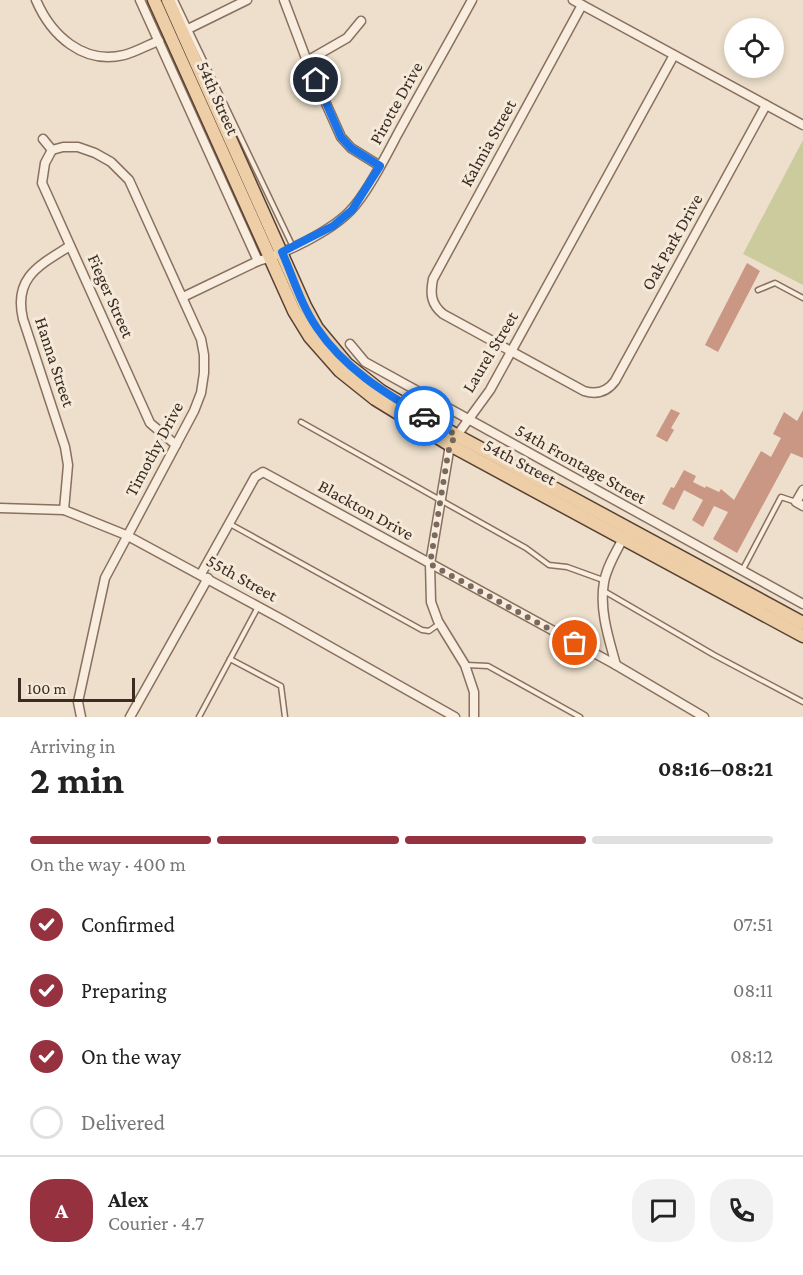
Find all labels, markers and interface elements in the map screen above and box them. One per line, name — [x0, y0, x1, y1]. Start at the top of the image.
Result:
map controls — [724, 18, 784, 78]
button: locate — [724, 18, 784, 78]
pin — [290, 54, 341, 105]
street label: 54th Street — [193, 58, 244, 139]
street label: Pirotte Drive — [365, 58, 427, 148]
icon: home — [299, 63, 332, 96]
street label: Kalmia Street — [456, 95, 521, 190]
street label: Oak Park Drive — [637, 190, 707, 294]
street label: Fieger Street — [84, 251, 139, 342]
street label: Laurel Street — [458, 307, 523, 396]
street label: Hanna Street — [31, 315, 79, 410]
courier — [394, 386, 454, 446]
street label: Timothy Drive — [121, 398, 187, 500]
icon: car — [408, 400, 441, 433]
street label: 54th Frontage Street — [512, 420, 651, 509]
street label: 54th Street — [480, 435, 560, 490]
street label: Blackton Drive — [315, 476, 417, 544]
street label: 55th Street — [203, 550, 282, 606]
pin — [549, 617, 600, 668]
icon: bag — [558, 626, 591, 659]
scale bar — [18, 675, 135, 702]
text: 100 m — [27, 680, 66, 697]
text: Arriving in — [30, 735, 115, 757]
text: 08:16–08:21 — [658, 756, 773, 781]
text: 2 min — [30, 758, 124, 801]
text: On the way · 400 m — [30, 853, 186, 875]
icon: check — [30, 908, 63, 941]
text: Confirmed — [81, 912, 175, 937]
text: 07:51 — [733, 913, 773, 935]
icon: check — [30, 974, 63, 1007]
text: Preparing — [81, 978, 167, 1003]
text: 08:11 — [733, 979, 773, 1001]
icon: check — [30, 1040, 63, 1073]
text: On the way — [81, 1044, 181, 1069]
text: 08:12 — [730, 1045, 773, 1067]
text: Delivered — [81, 1110, 165, 1135]
button: chat — [632, 1179, 695, 1242]
button: phone — [710, 1179, 773, 1242]
text: Alex — [108, 1187, 149, 1212]
text: A — [55, 1198, 68, 1223]
text: Courier · 4.7 — [108, 1212, 204, 1234]

